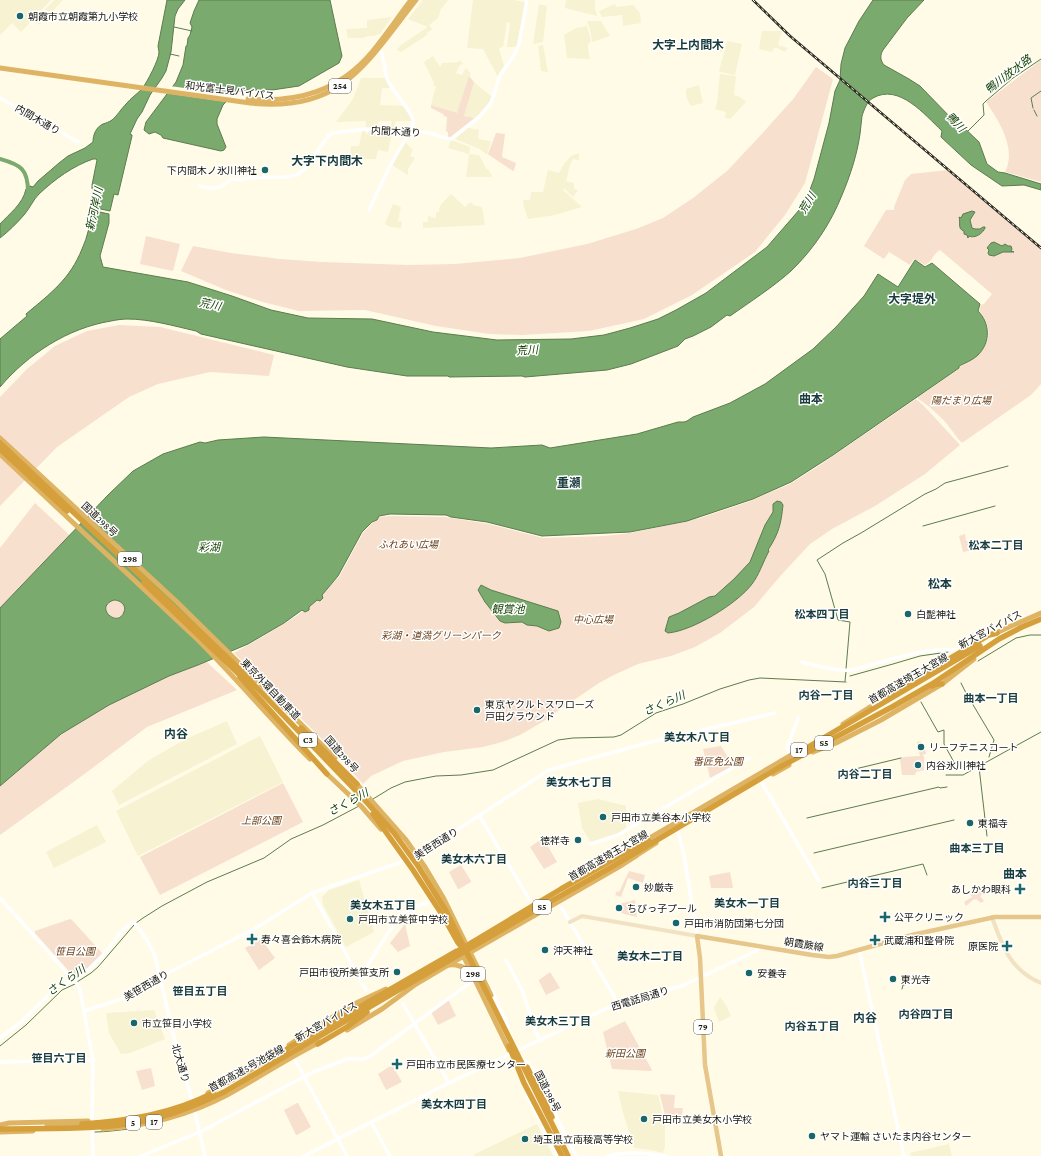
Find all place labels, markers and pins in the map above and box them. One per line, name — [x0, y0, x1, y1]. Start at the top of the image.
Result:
marker: 朝霞市立朝霞第九小学校 — [15, 11, 25, 21]
place label: 朝霞市立朝霞第九小学校 — [28, 11, 138, 22]
place label: 下内間木ノ氷川神社 — [167, 165, 257, 176]
marker: 下内間木ノ氷川神社 — [260, 165, 270, 175]
marker: 白髭神社 — [903, 609, 913, 619]
place label: 白髭神社 — [916, 609, 956, 620]
place label: 東京ヤクルトスワローズ 戸田グラウンド — [485, 699, 594, 722]
marker: 東京ヤクルトスワローズ 戸田グラウンド — [472, 705, 482, 715]
marker: リーフテニスコート — [916, 742, 926, 752]
place label: リーフテニスコート — [929, 742, 1018, 753]
marker: 内谷氷川神社 — [913, 760, 923, 770]
place label: 内谷氷川神社 — [926, 760, 986, 771]
marker: 戸田市立美谷本小学校 — [598, 812, 608, 822]
place label: 戸田市立美谷本小学校 — [611, 812, 711, 823]
marker: 東福寺 — [965, 818, 975, 828]
place label: 東福寺 — [978, 818, 1008, 829]
place label: 徳祥寺 — [540, 835, 570, 846]
marker: 徳祥寺 — [573, 835, 583, 845]
marker: 妙厳寺 — [631, 882, 641, 892]
place label: 妙厳寺 — [644, 882, 674, 893]
marker: あしかわ眼科 — [1014, 883, 1026, 895]
place label: あしかわ眼科 — [951, 884, 1011, 895]
marker: ちびっ子プール — [614, 903, 624, 913]
place label: ちびっ子プール — [627, 903, 697, 914]
marker: 公平クリニック — [879, 911, 891, 923]
place label: 公平クリニック — [894, 912, 964, 923]
marker: 戸田市立美笹中学校 — [345, 914, 355, 924]
place label: 戸田市立美笹中学校 — [358, 914, 448, 925]
marker: 戸田市消防団第七分団 — [671, 918, 681, 928]
place label: 戸田市消防団第七分団 — [684, 918, 784, 929]
marker: 寿々喜会鈴木病院 — [246, 933, 258, 945]
place label: 寿々喜会鈴木病院 — [261, 934, 341, 945]
marker: 武蔵浦和整骨院 — [869, 934, 881, 946]
place label: 武蔵浦和整骨院 — [884, 935, 954, 946]
marker: 原医院 — [1001, 940, 1013, 952]
place label: 原医院 — [968, 941, 998, 952]
marker: 沖天神社 — [540, 945, 550, 955]
place label: 沖天神社 — [553, 945, 593, 956]
place label: 戸田市役所美笹支所 — [299, 967, 389, 978]
marker: 戸田市役所美笹支所 — [392, 967, 402, 977]
marker: 安養寺 — [744, 968, 754, 978]
place label: 安養寺 — [757, 968, 787, 979]
marker: 東光寺 — [888, 974, 898, 984]
place label: 東光寺 — [901, 974, 931, 985]
marker: 市立笹目小学校 — [129, 1018, 139, 1028]
place label: 市立笹目小学校 — [142, 1018, 212, 1029]
marker: 戸田市立市民医療センター — [391, 1058, 403, 1070]
place label: 戸田市立市民医療センター — [406, 1059, 526, 1070]
marker: 戸田市立美女木小学校 — [639, 1114, 649, 1124]
place label: 戸田市立美女木小学校 — [652, 1114, 752, 1125]
marker: ヤマト運輸 さいたま内谷センター — [807, 1131, 817, 1141]
place label: ヤマト運輸 さいたま内谷センター — [820, 1131, 972, 1142]
marker: 埼玉県立南稜高等学校 — [520, 1134, 530, 1144]
place label: 埼玉県立南稜高等学校 — [533, 1134, 633, 1145]

